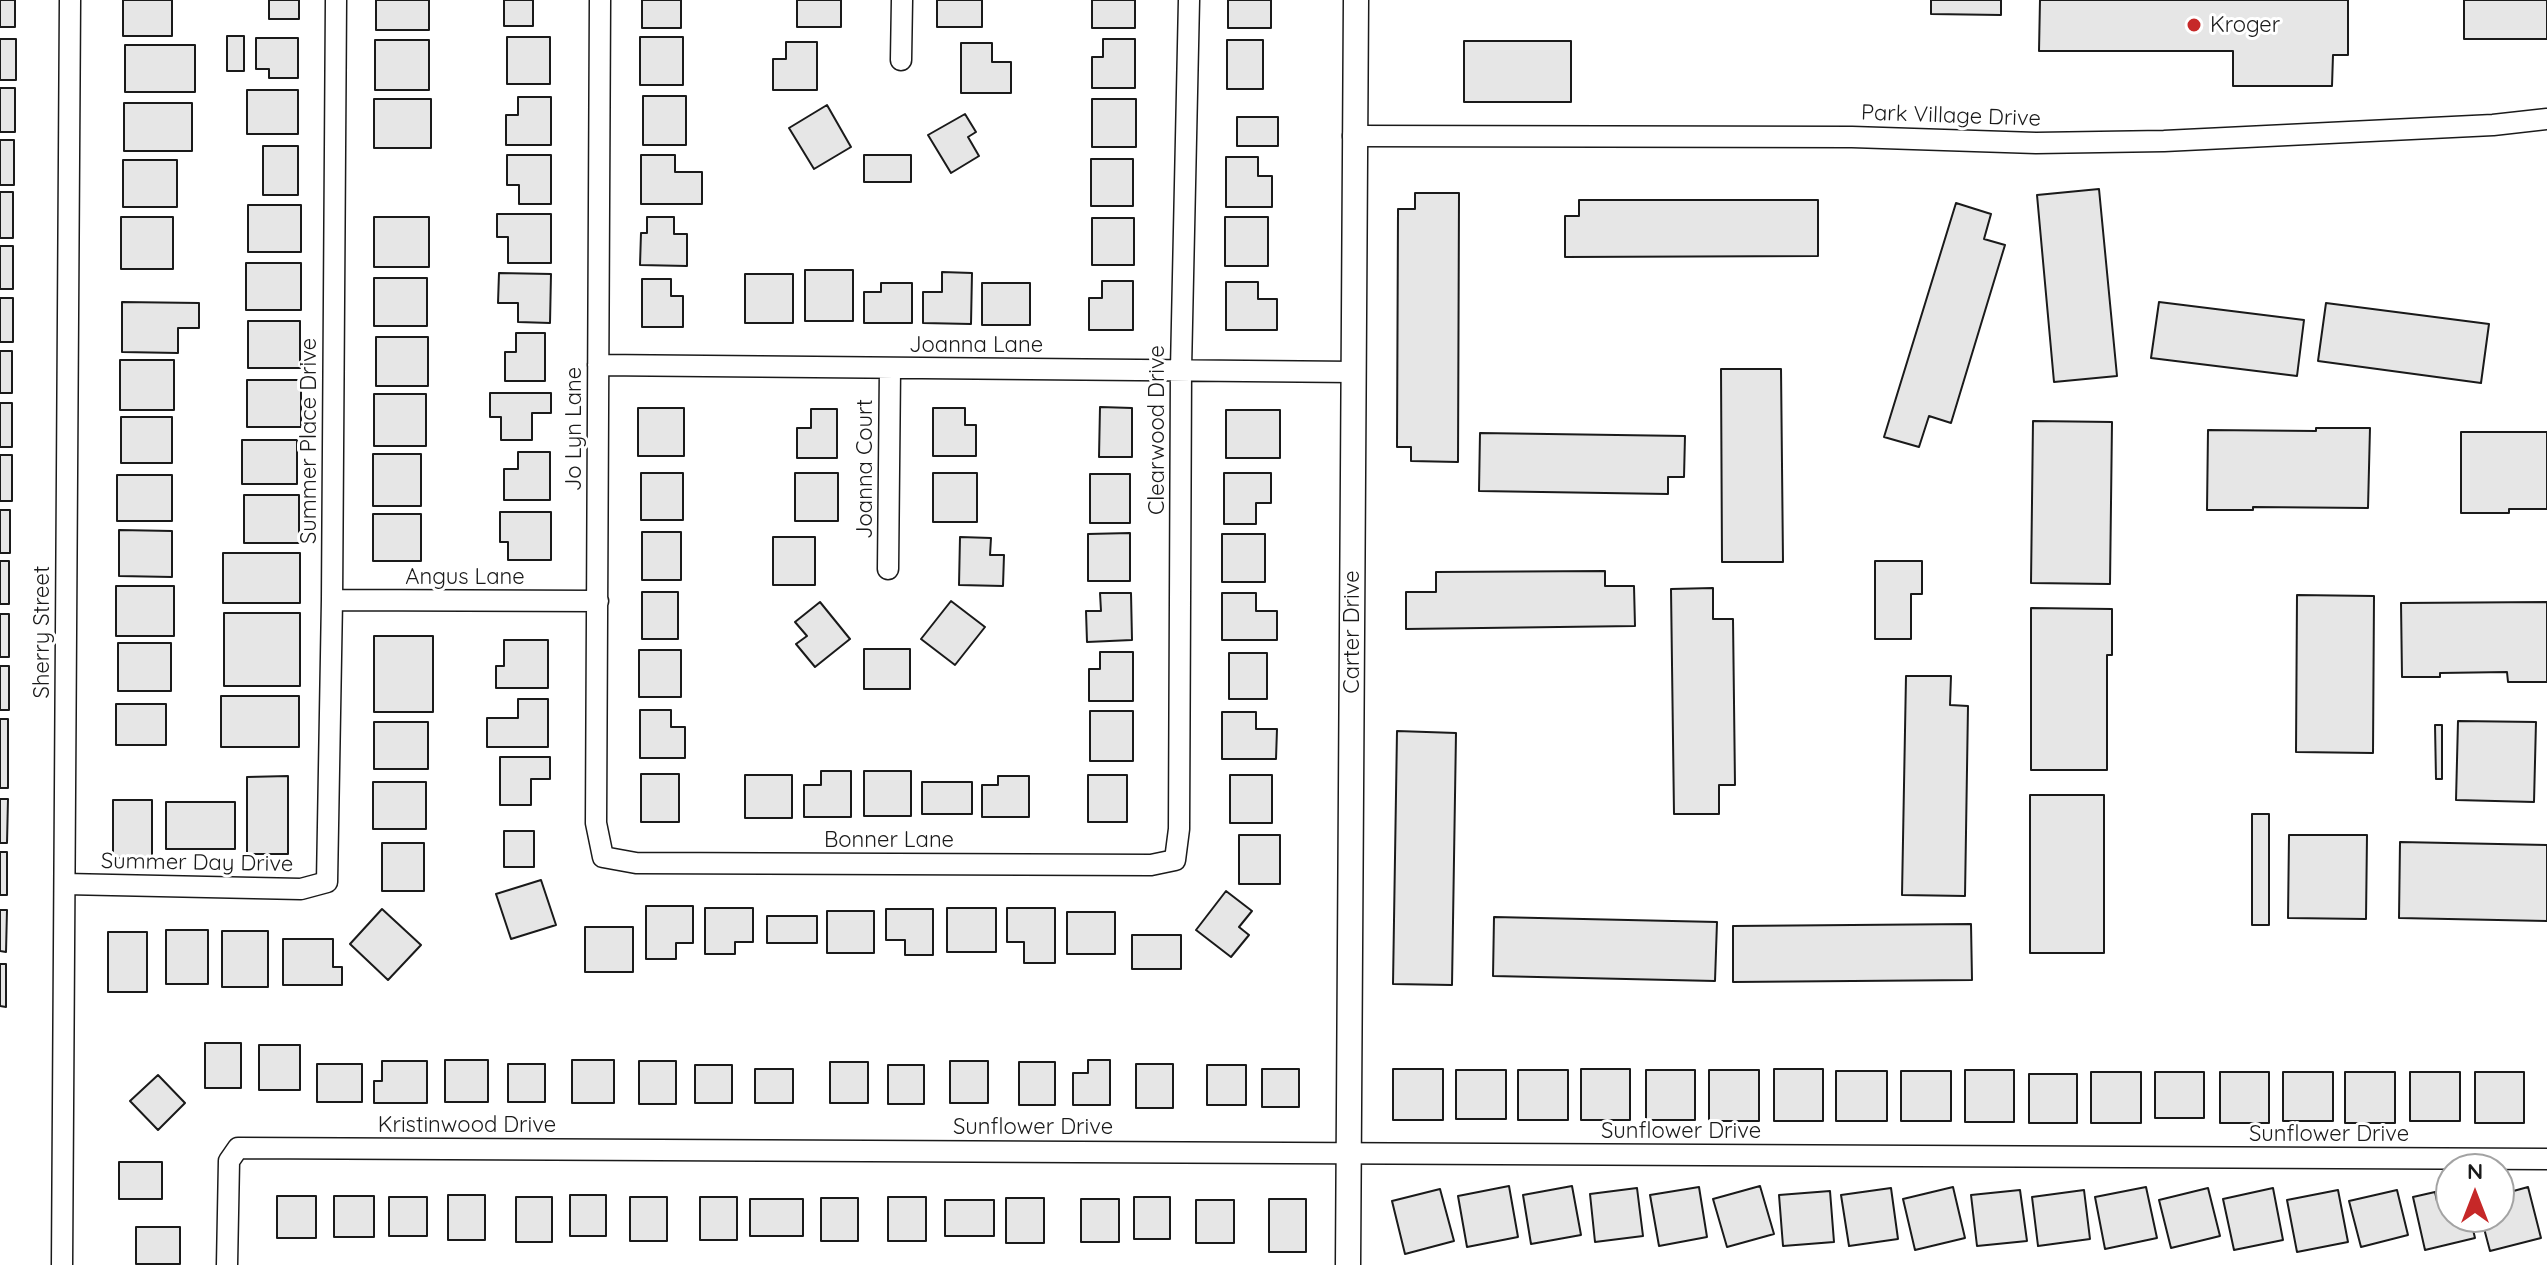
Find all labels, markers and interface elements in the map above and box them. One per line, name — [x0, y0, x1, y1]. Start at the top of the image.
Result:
place label: Kroger — [2210, 12, 2280, 38]
marker: Kroger — [2185, 16, 2203, 34]
street label: Park Village Drive — [1861, 100, 2041, 132]
street label: Joanna Lane — [909, 332, 1043, 358]
street label: Summer Place Drive — [296, 338, 322, 544]
street label: Clearwood Drive — [1144, 345, 1170, 515]
street label: Jo Lyn Lane — [561, 367, 587, 491]
street label: Joanna Court — [852, 399, 878, 539]
street label: Angus Lane — [405, 564, 525, 590]
street label: Sherry Street — [29, 566, 55, 698]
street label: Carter Drive — [1339, 570, 1365, 694]
street label: Bonner Lane — [824, 827, 954, 853]
street label: Summer Day Drive — [101, 848, 293, 878]
street label: Kristinwood Drive — [378, 1112, 556, 1138]
street label: Sunflower Drive — [953, 1114, 1113, 1140]
street label: Sunflower Drive — [1601, 1118, 1761, 1144]
street label: Sunflower Drive — [2249, 1121, 2409, 1147]
north arrow — [2435, 1153, 2515, 1233]
text: N — [2467, 1157, 2483, 1185]

